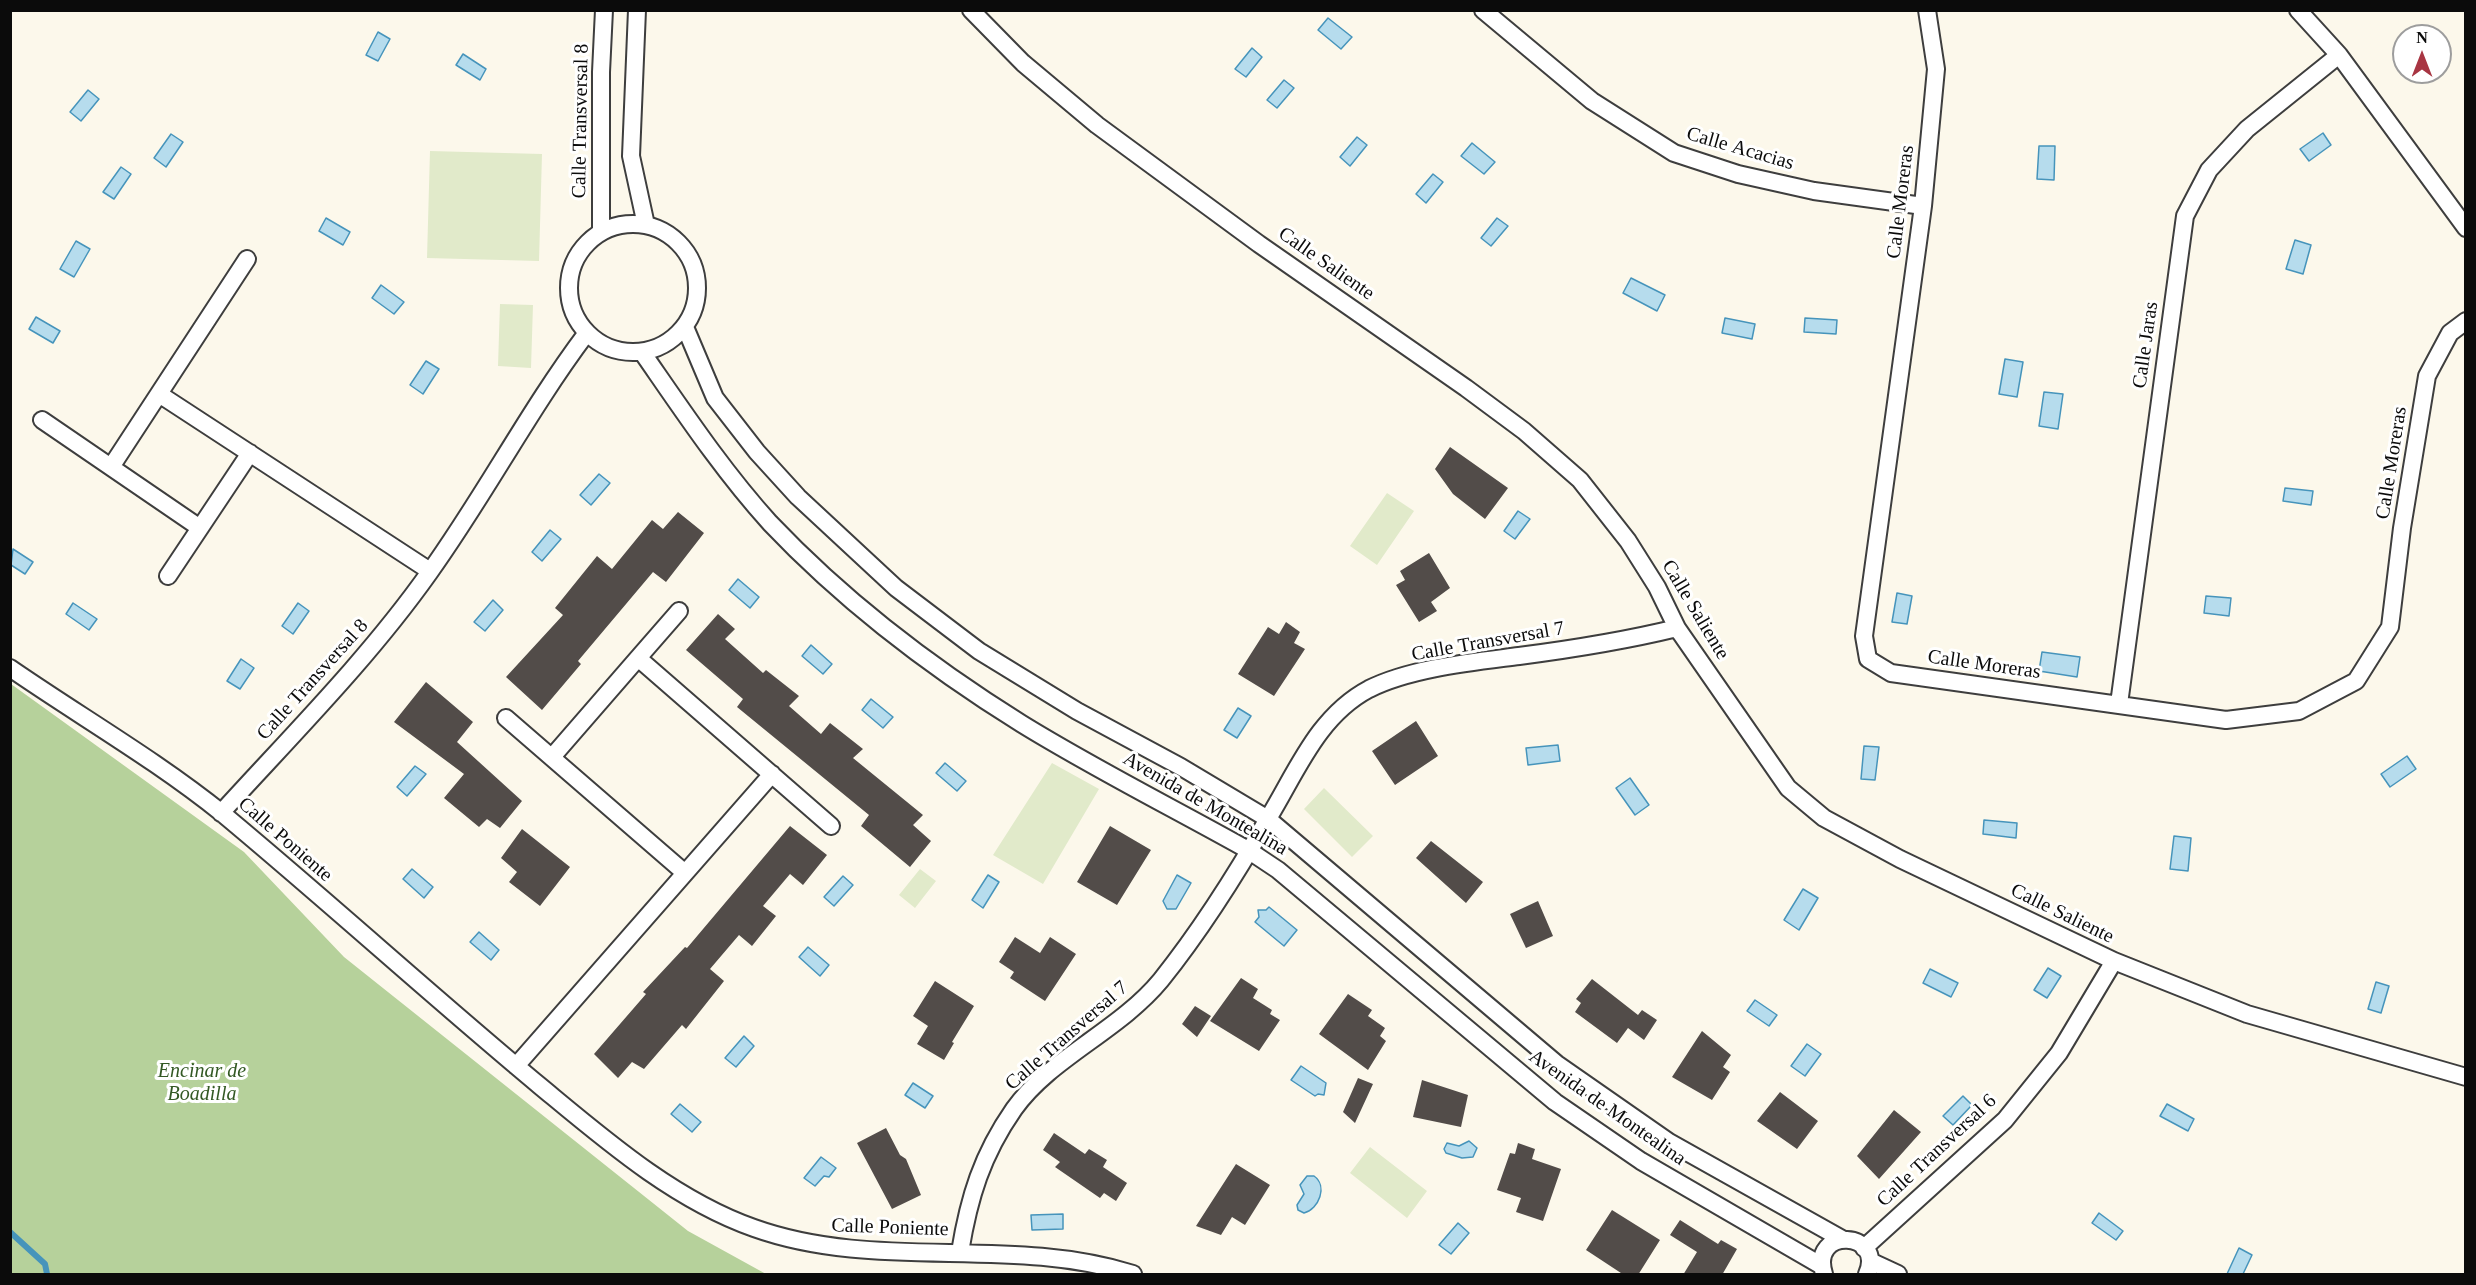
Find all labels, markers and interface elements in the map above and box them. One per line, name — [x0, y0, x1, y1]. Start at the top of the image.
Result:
north arrow — [2392, 24, 2452, 84]
text: N — [2416, 29, 2428, 46]
street label: Calle Transversal 8 — [568, 43, 594, 199]
street label: Calle Acacias — [1684, 122, 1796, 176]
street label: Calle Moreras — [1882, 144, 1920, 260]
street label: Calle Saliente — [1273, 222, 1379, 306]
street label: Calle Jaras — [2128, 300, 2164, 390]
street label: Calle Moreras — [2371, 405, 2413, 521]
street label: Calle Saliente — [1656, 556, 1734, 664]
street label: Calle Transversal 8 — [252, 614, 374, 746]
street label: Calle Transversal 7 — [1410, 617, 1566, 667]
street label: Calle Moreras — [1926, 645, 2042, 685]
street label: Avenida de Montealina — [1118, 747, 1292, 861]
street label: Calle Poniente — [233, 792, 337, 888]
street label: Calle Saliente — [2007, 879, 2117, 949]
street label: Calle Transversal 7 — [1001, 976, 1133, 1096]
street label: Avenida de Montealina — [1524, 1045, 1690, 1171]
park label: Encinar de Boadilla — [158, 1060, 246, 1107]
street label: Calle Transversal 6 — [1872, 1089, 2002, 1213]
street label: Calle Poniente — [831, 1214, 949, 1242]

